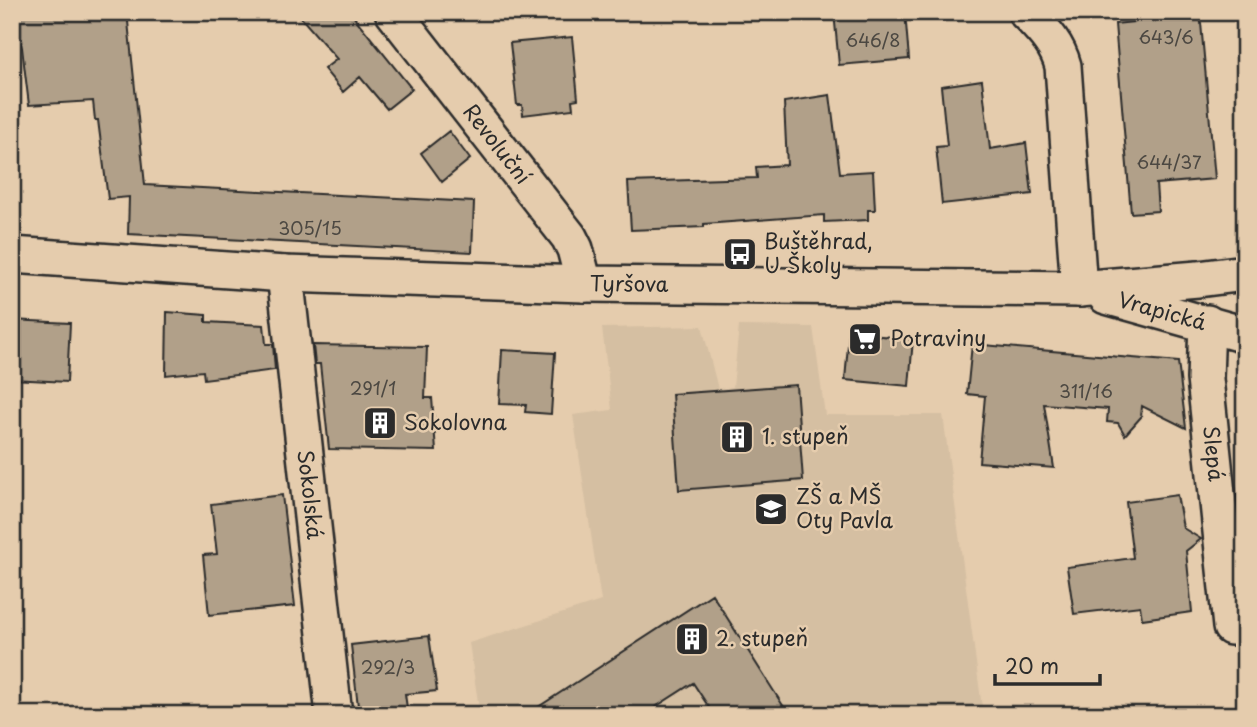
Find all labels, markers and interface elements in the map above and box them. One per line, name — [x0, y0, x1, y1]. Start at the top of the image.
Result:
house number: 643/6 — [1138, 23, 1194, 50]
house number: 646/8 — [846, 26, 900, 53]
street label: Revoluční — [456, 96, 540, 190]
house number: 644/37 — [1137, 148, 1202, 175]
house number: 305/15 — [278, 214, 342, 241]
place label: Buštěhrad, U Školy — [764, 224, 873, 280]
bus stop icon: Buštěhrad, U Školy — [721, 235, 759, 273]
street label: Tyršova — [590, 266, 669, 299]
street label: Vrapická — [1114, 282, 1210, 337]
supermarket icon: Potraviny — [846, 320, 884, 358]
place label: Potraviny — [890, 321, 986, 353]
house number: 291/1 — [350, 374, 396, 401]
house number: 311/16 — [1059, 377, 1113, 404]
building icon: Sokolovna — [361, 404, 399, 442]
place label: Sokolovna — [404, 405, 507, 437]
building icon: 1. stupeň — [718, 418, 756, 456]
place label: 1. stupeň — [762, 419, 849, 451]
street label: Slepá — [1196, 424, 1234, 483]
street label: Sokolská — [291, 448, 332, 541]
place label: ZŠ a MŠ Oty Pavla — [796, 479, 894, 535]
school or university icon: ZŠ a MŠ Oty Pavla — [752, 490, 790, 528]
building icon: 2. stupeň — [673, 620, 711, 658]
place label: 2. stupeň — [716, 621, 808, 653]
scale bar — [995, 643, 1100, 687]
text: 20 m — [1005, 649, 1059, 681]
house number: 292/3 — [361, 653, 415, 680]

